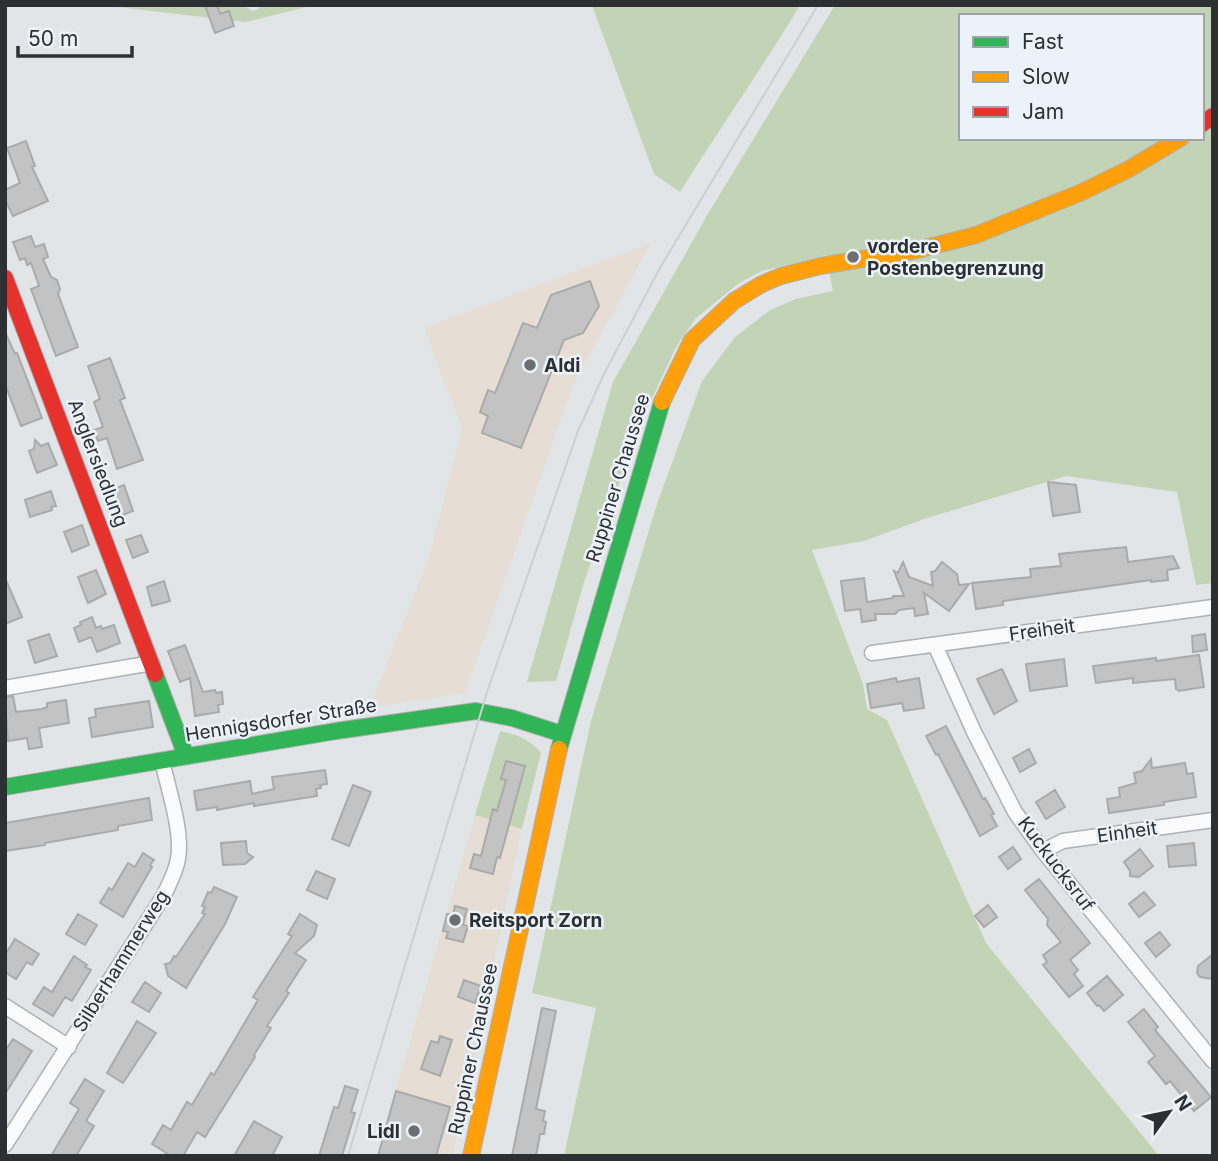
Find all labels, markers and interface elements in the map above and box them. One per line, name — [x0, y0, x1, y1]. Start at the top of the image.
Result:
scale bar — [18, 14, 131, 58]
legend — [959, 14, 1204, 140]
text: 50 m — [28, 26, 78, 51]
text: Fast — [1022, 29, 1064, 54]
text: Slow — [1022, 64, 1070, 89]
text: Jam — [1022, 99, 1064, 124]
place label: vordere Postenbegrenzung — [867, 235, 1044, 280]
marker: vordere Postenbegrenzung — [845, 249, 861, 265]
place label: Aldi — [544, 354, 580, 377]
marker: Aldi — [522, 357, 538, 373]
street label: Ruppiner Chaussee — [581, 391, 655, 565]
street label: Anglersiedlung — [63, 396, 133, 530]
street label: Freiheit — [1008, 614, 1076, 646]
street label: Hennigsdorfer Straße — [184, 694, 378, 746]
street label: Kuckucksruf — [1013, 812, 1099, 916]
street label: Einheit — [1095, 816, 1159, 848]
street label: Silberhammerweg — [68, 886, 174, 1036]
place label: Reitsport Zorn — [469, 909, 602, 932]
marker: Reitsport Zorn — [447, 912, 463, 928]
street label: Ruppiner Chaussee — [444, 961, 502, 1137]
north arrow — [1134, 1077, 1204, 1147]
text: N — [1169, 1091, 1196, 1115]
place label: Lidl — [367, 1120, 400, 1143]
marker: Lidl — [406, 1123, 422, 1139]

